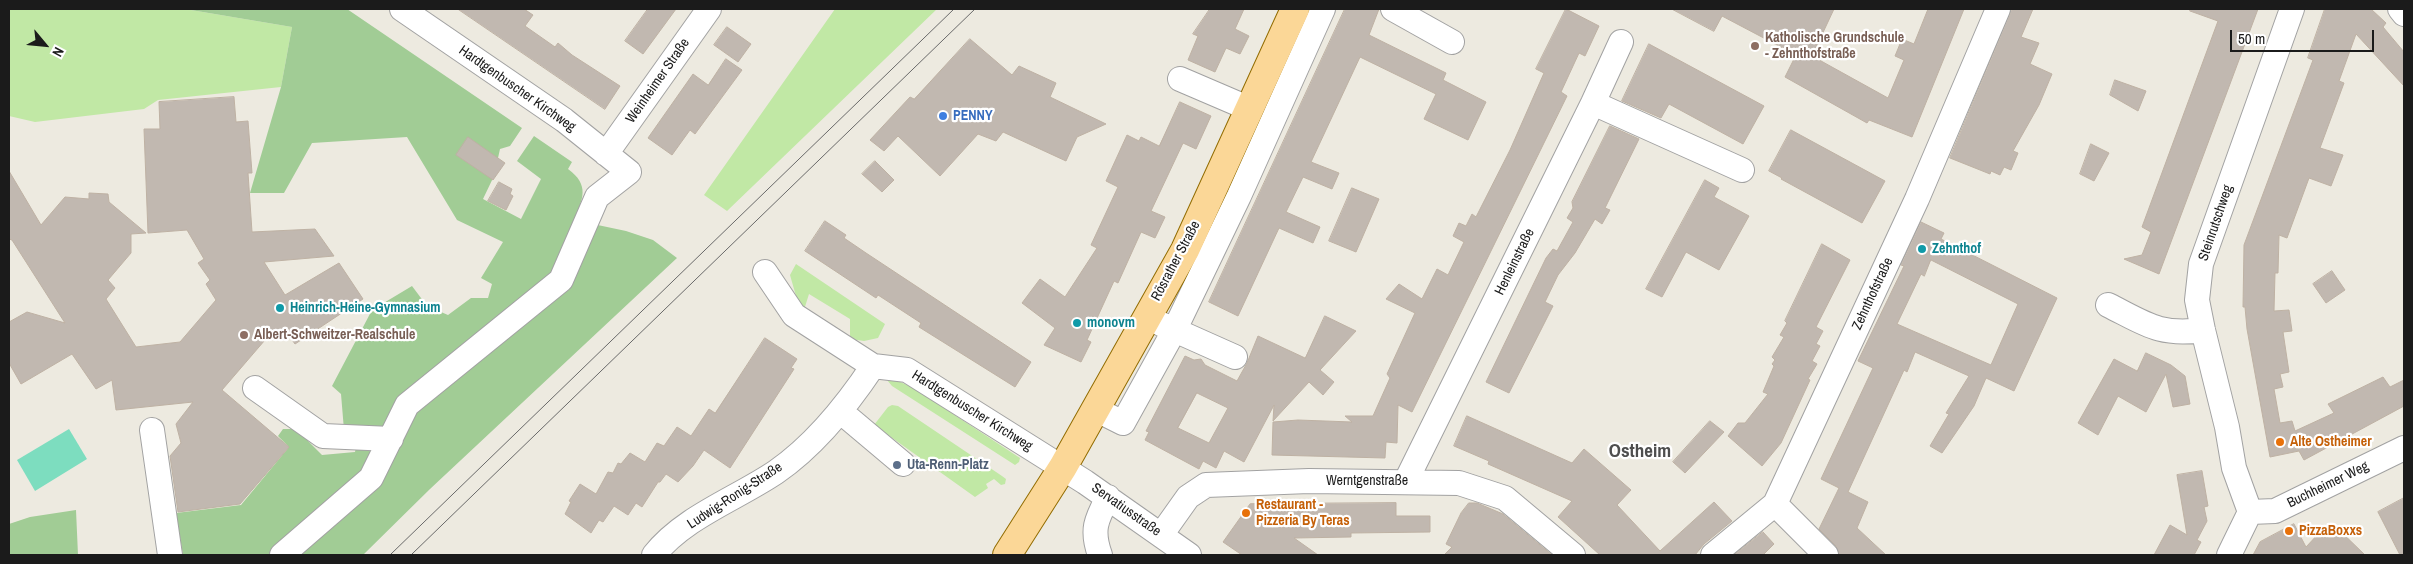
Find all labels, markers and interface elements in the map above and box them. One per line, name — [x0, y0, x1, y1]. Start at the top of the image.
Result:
north arrow — [20, 20, 70, 70]
scale bar — [2233, 20, 2377, 52]
text: 50 m — [2238, 28, 2265, 49]
place label: Katholische Grundschule - Zehnthofstraße — [1765, 30, 1904, 62]
street label: Weinheimer Straße — [622, 35, 694, 127]
marker: Katholische Grundschule - Zehnthofstraße — [1749, 40, 1761, 52]
street label: Hardtgenbuscher Kirchweg — [455, 42, 579, 136]
text: N — [48, 44, 68, 60]
place label: PENNY — [953, 108, 993, 124]
marker: PENNY — [937, 110, 949, 122]
street label: Steinrutschweg — [2195, 183, 2237, 263]
street label: Rösrather Straße — [1148, 218, 1204, 304]
street label: Henleinstraße — [1492, 226, 1538, 298]
place label: Zehnthof — [1932, 241, 1981, 257]
marker: Zehnthof — [1916, 243, 1928, 255]
street label: Zehnthofstraße — [1849, 255, 1897, 333]
place label: Heinrich-Heine-Gymnasium — [290, 300, 441, 316]
marker: Heinrich-Heine-Gymnasium — [274, 302, 286, 314]
place label: monovm — [1087, 315, 1135, 331]
marker: monovm — [1071, 317, 1083, 329]
place label: Albert-Schweitzer-Realschule — [254, 327, 415, 343]
marker: Albert-Schweitzer-Realschule — [238, 329, 250, 341]
street label: Hardtgenbuscher Kirchweg — [909, 367, 1035, 455]
place label: Alte Ostheimer — [2290, 434, 2372, 450]
marker: Alte Ostheimer — [2274, 436, 2286, 448]
district label: Ostheim — [1609, 441, 1671, 463]
place label: Uta-Renn-Platz — [907, 457, 989, 473]
street label: Buchheimer Weg — [2285, 458, 2371, 512]
street label: Ludwig-Ronig-Straße — [684, 459, 786, 533]
marker: Uta-Renn-Platz — [891, 459, 903, 471]
street label: Werntgenstraße — [1326, 473, 1408, 489]
street label: Servatiusstraße — [1088, 480, 1164, 540]
place label: Restaurant - Pizzeria By Teras — [1256, 497, 1350, 530]
marker: Restaurant - Pizzeria By Teras — [1240, 507, 1252, 519]
place label: PizzaBoxxs — [2299, 523, 2362, 539]
marker: PizzaBoxxs — [2283, 525, 2295, 537]

